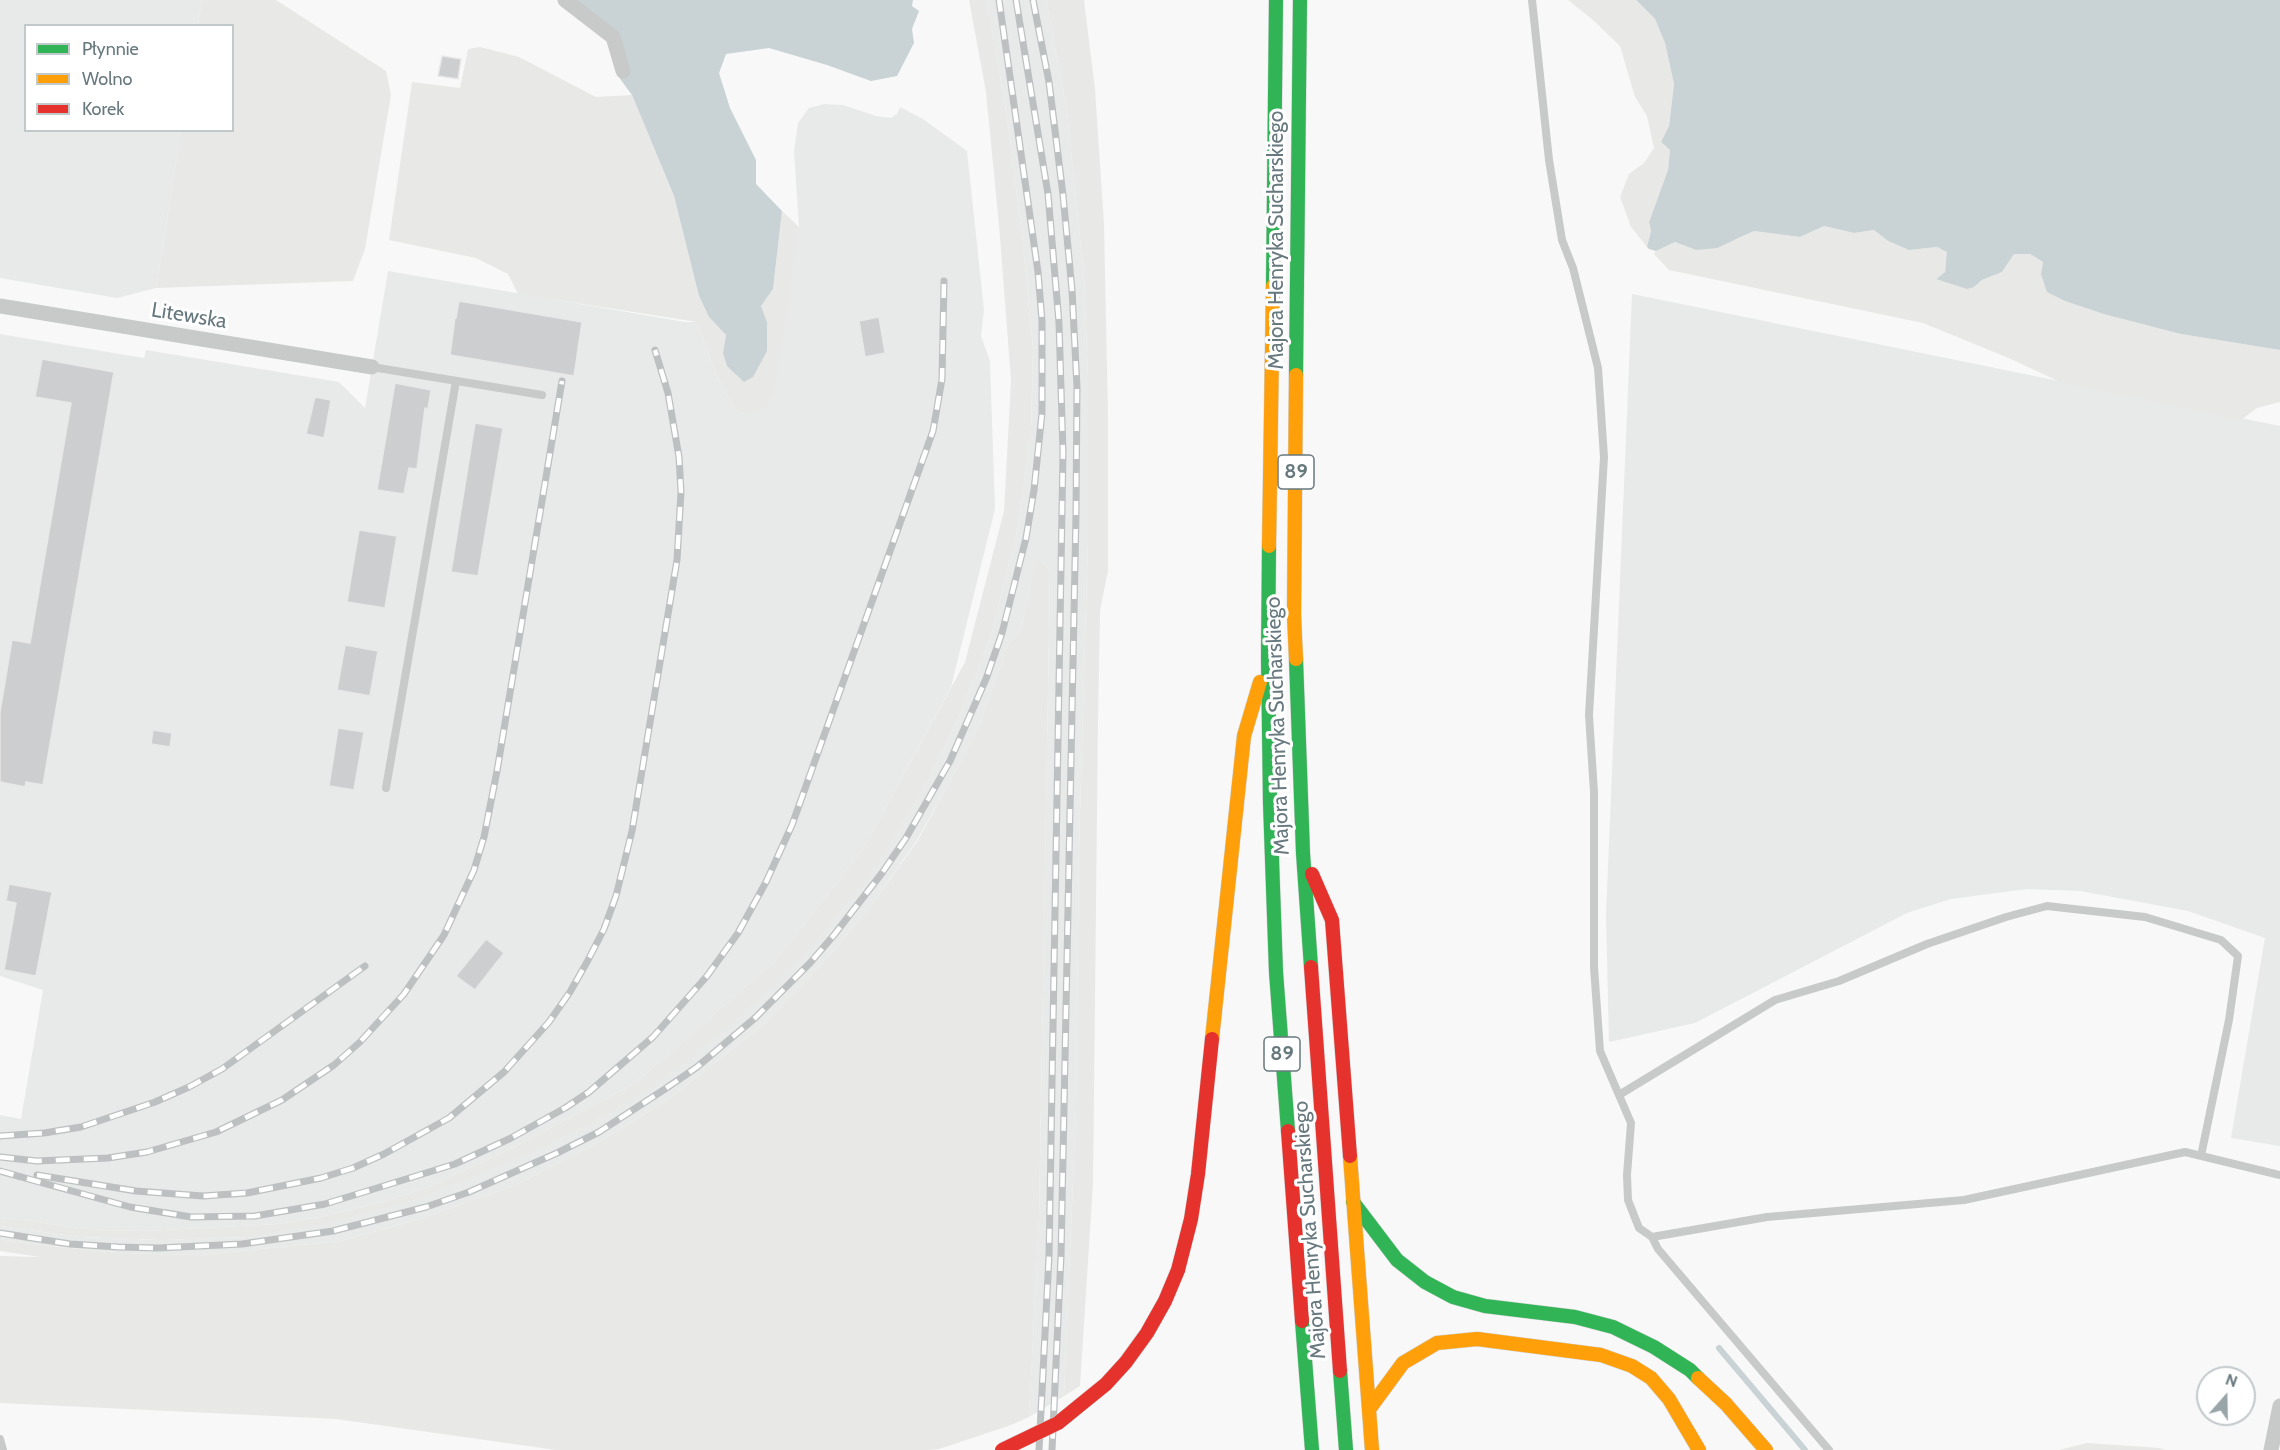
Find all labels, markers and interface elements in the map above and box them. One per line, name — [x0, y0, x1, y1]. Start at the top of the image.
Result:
legend — [24, 24, 234, 132]
text: Płynnie — [82, 38, 139, 60]
text: Wolno — [82, 68, 132, 90]
text: Korek — [82, 98, 124, 120]
street label: Majora Henryka Sucharskiego — [1264, 111, 1290, 369]
street label: Litewska — [149, 298, 229, 334]
road number: 89 — [1278, 455, 1314, 489]
street label: Majora Henryka Sucharskiego — [1261, 596, 1295, 856]
road number: 89 — [1264, 1037, 1300, 1071]
street label: Majora Henryka Sucharskiego — [1288, 1100, 1332, 1360]
north arrow — [2196, 1366, 2256, 1426]
text: N — [2223, 1370, 2240, 1391]

